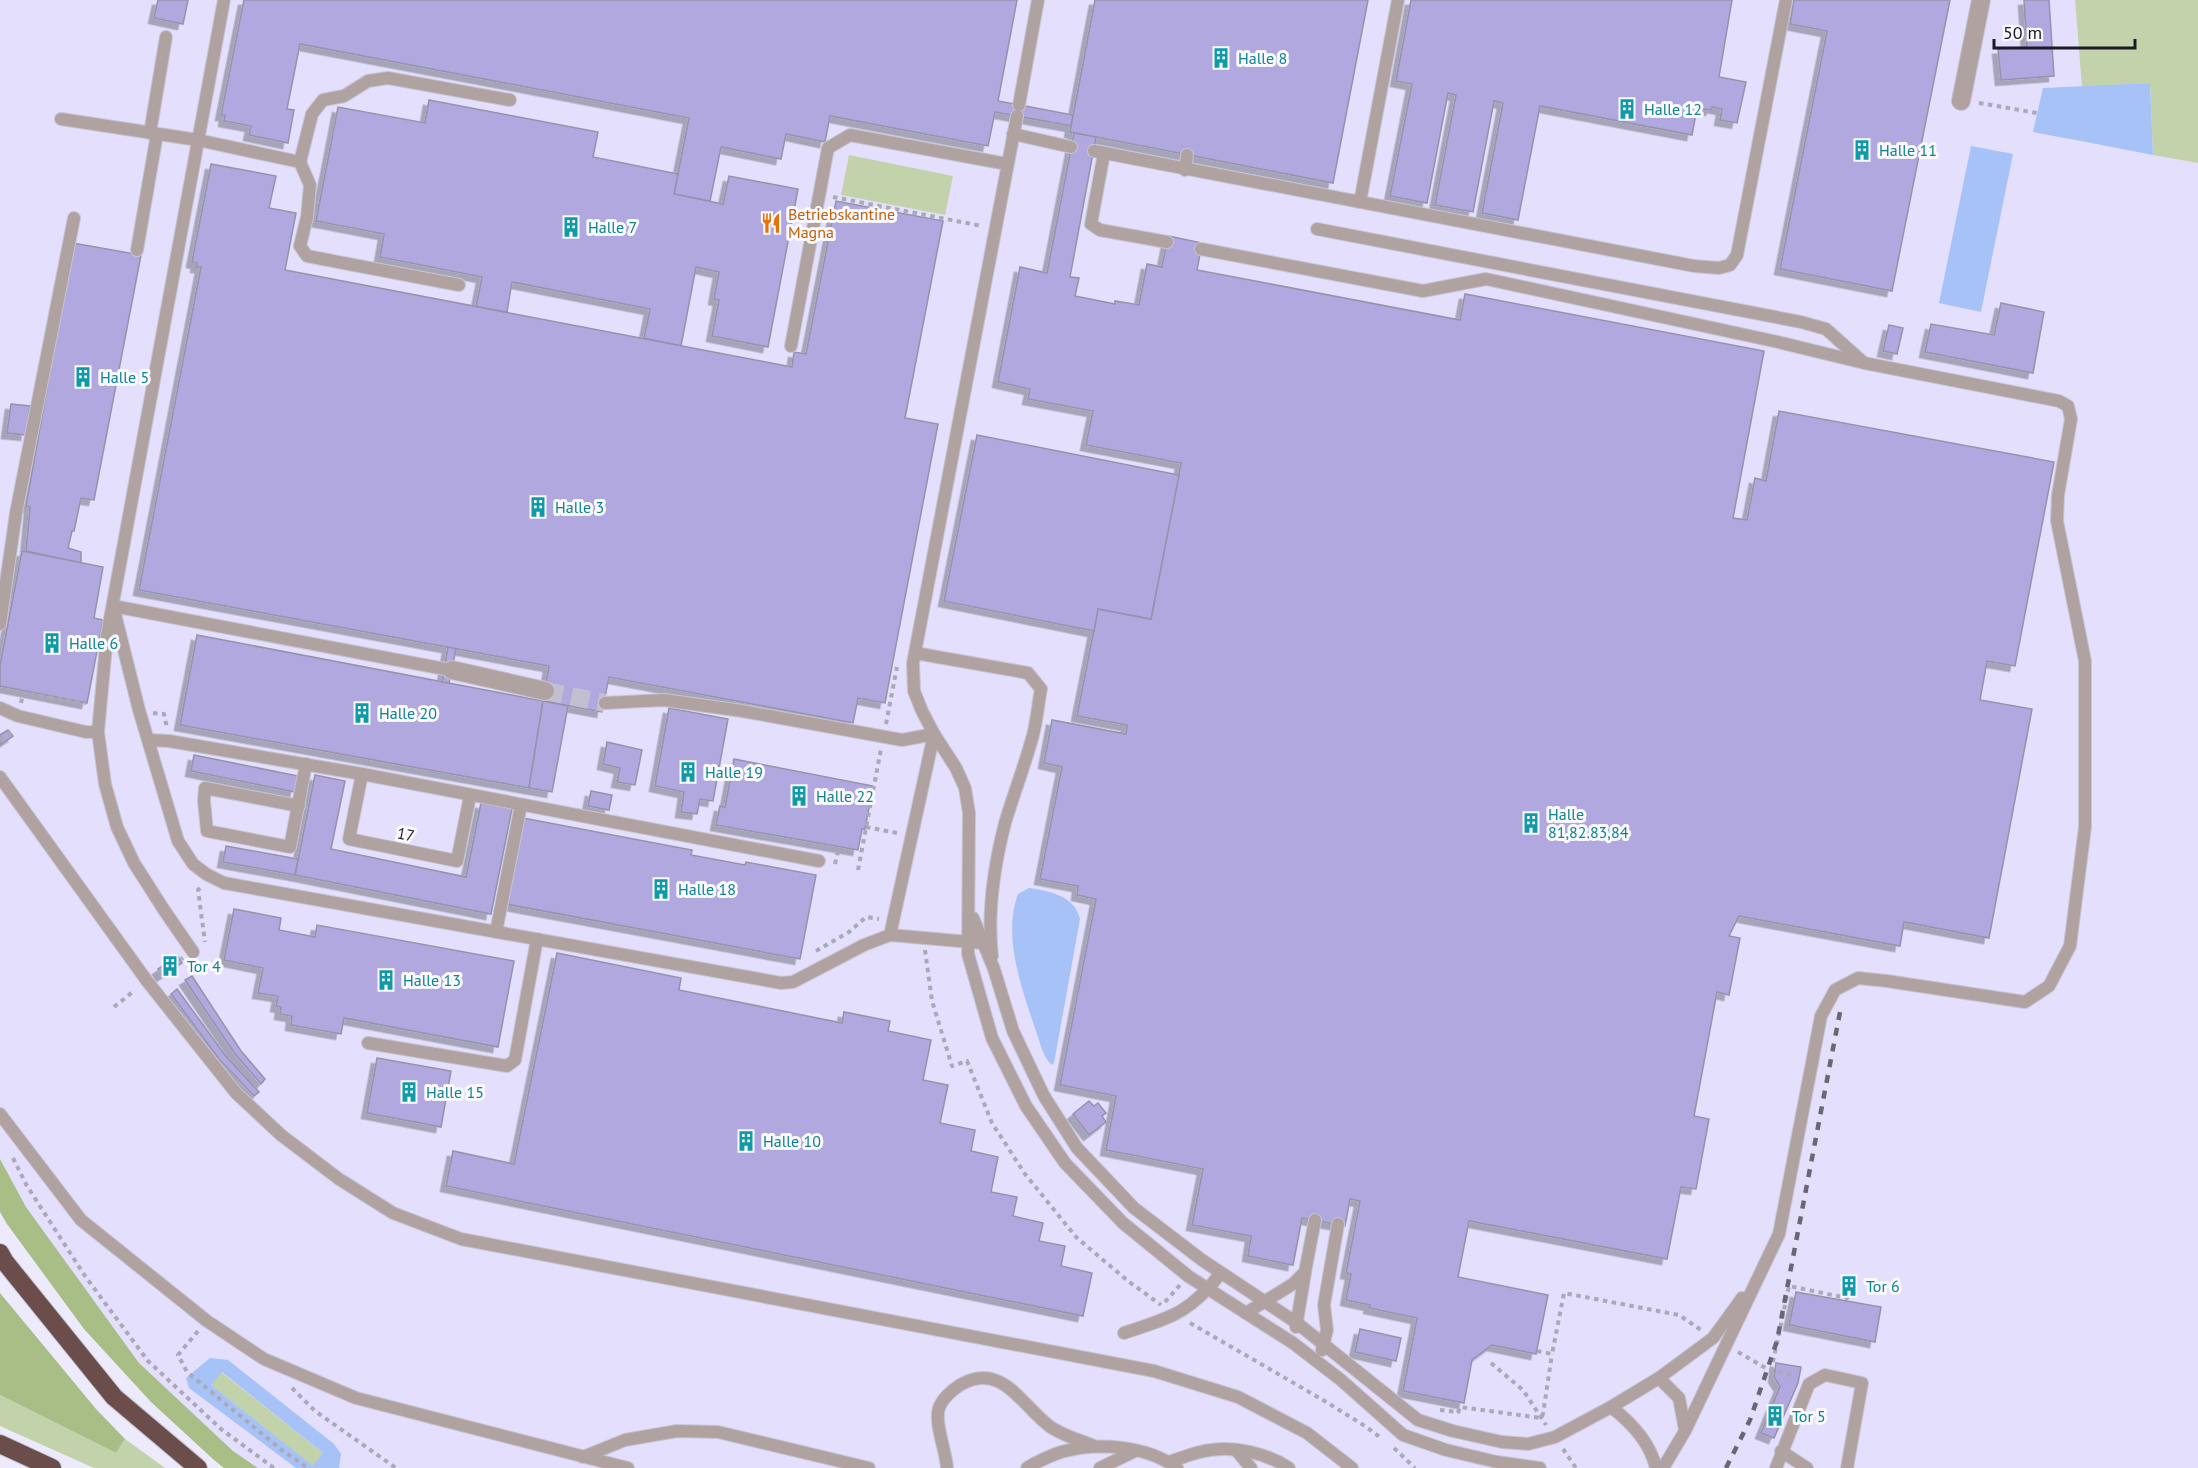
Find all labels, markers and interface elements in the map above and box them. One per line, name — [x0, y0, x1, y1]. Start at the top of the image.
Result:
scale bar — [1994, 12, 2135, 50]
text: 50 m — [2003, 21, 2042, 44]
building icon: Halle 8 — [1209, 46, 1233, 70]
place label: Halle 8 — [1238, 48, 1287, 68]
building icon: Halle 12 — [1615, 97, 1639, 121]
place label: Halle 12 — [1644, 99, 1702, 119]
building icon: Halle 11 — [1850, 138, 1874, 162]
place label: Halle 11 — [1879, 140, 1937, 160]
place label: Betriebskantine Magna — [788, 204, 895, 242]
restaurant icon: Betriebskantine Magna — [759, 211, 783, 235]
building icon: Halle 7 — [559, 215, 583, 239]
place label: Halle 7 — [588, 217, 637, 237]
building icon: Halle 5 — [71, 365, 95, 389]
place label: Halle 5 — [100, 367, 149, 387]
building icon: Halle 3 — [526, 495, 550, 519]
place label: Halle 3 — [555, 497, 604, 517]
building icon: Halle 6 — [40, 631, 64, 655]
place label: Halle 6 — [69, 633, 118, 653]
building icon: Halle 20 — [350, 701, 374, 725]
place label: Halle 20 — [379, 703, 437, 723]
building icon: Halle 19 — [676, 760, 700, 784]
place label: Halle 19 — [705, 762, 763, 782]
building icon: Halle 22 — [787, 784, 811, 808]
place label: Halle 22 — [816, 786, 874, 806]
place label: Halle 81,82.83,84 — [1548, 804, 1629, 842]
building icon: Halle 81,82.83,84 — [1519, 811, 1543, 835]
street label: 17 — [396, 823, 416, 845]
building icon: Halle 18 — [649, 877, 673, 901]
place label: Halle 18 — [678, 879, 736, 899]
building icon: Tor 4 — [158, 954, 182, 978]
place label: Tor 4 — [187, 956, 221, 976]
building icon: Halle 13 — [374, 968, 398, 992]
place label: Halle 13 — [403, 970, 461, 990]
building icon: Halle 15 — [397, 1080, 421, 1104]
place label: Halle 15 — [426, 1082, 484, 1102]
building icon: Halle 10 — [734, 1129, 758, 1153]
place label: Halle 10 — [763, 1131, 821, 1151]
building icon: Tor 6 — [1837, 1274, 1861, 1298]
place label: Tor 6 — [1866, 1276, 1900, 1296]
building icon: Tor 5 — [1763, 1404, 1787, 1428]
place label: Tor 5 — [1792, 1406, 1826, 1426]

